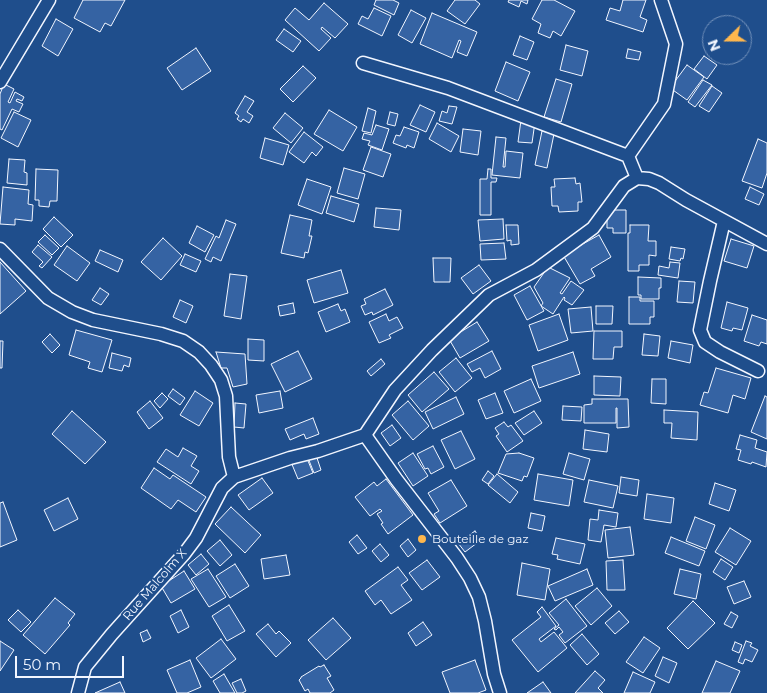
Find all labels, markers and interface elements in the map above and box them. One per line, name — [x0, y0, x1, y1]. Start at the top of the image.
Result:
north arrow — [702, 15, 752, 65]
text: N — [704, 37, 724, 54]
place label: Bouteille de gaz — [432, 532, 529, 546]
marker: Bouteille de gaz — [416, 533, 428, 545]
street label: Rue Malcolm X — [120, 546, 190, 624]
scale bar — [18, 646, 126, 678]
text: 50 m — [23, 655, 61, 674]

